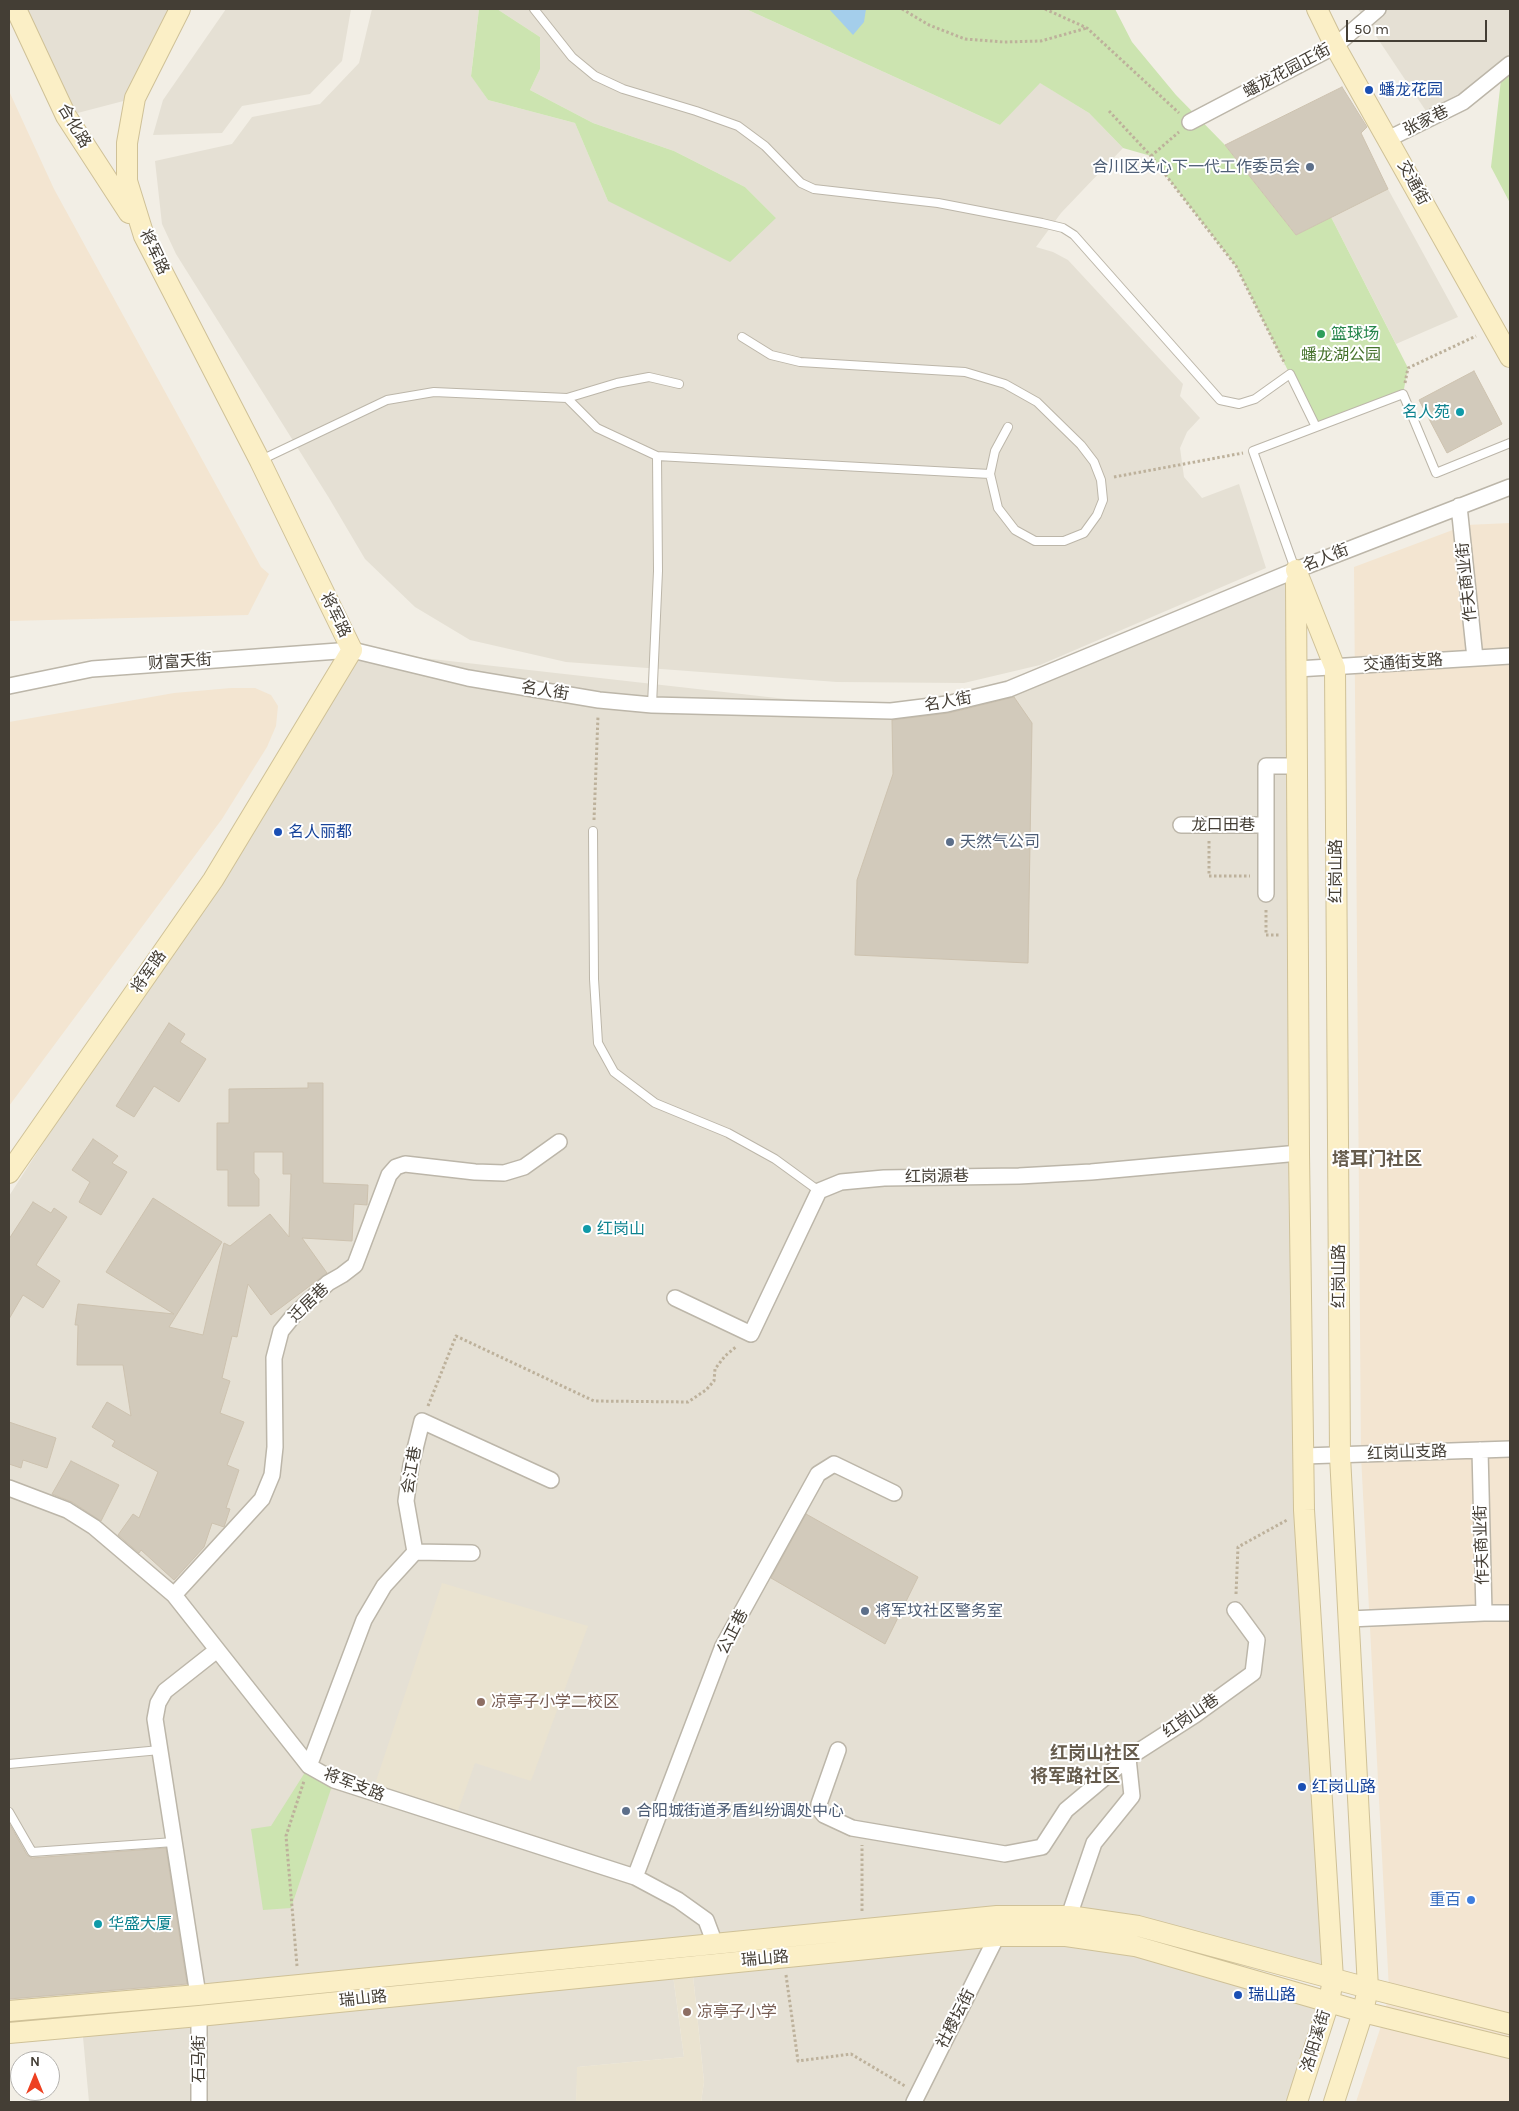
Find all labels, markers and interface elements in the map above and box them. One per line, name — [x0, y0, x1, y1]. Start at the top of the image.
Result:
scale bar — [1349, 10, 1490, 42]
text: 50 m — [1354, 20, 1389, 38]
street label: 蟠龙花园正街 — [1240, 40, 1334, 102]
place label: 蟠龙花园 — [1379, 80, 1443, 100]
marker: 蟠龙花园 — [1363, 84, 1375, 96]
street label: 合化路 — [53, 100, 95, 152]
street label: 张家巷 — [1400, 102, 1452, 140]
place label: 合川区关心下一代工作委员会 — [1092, 157, 1300, 177]
street label: 交通街 — [1393, 157, 1433, 209]
marker: 合川区关心下一代工作委员会 — [1304, 161, 1316, 173]
street label: 将军路 — [135, 226, 173, 278]
place label: 篮球场 — [1331, 324, 1379, 344]
marker: 篮球场 — [1315, 328, 1327, 340]
park label: 蟠龙湖公园 — [1301, 345, 1381, 365]
place label: 名人苑 — [1402, 402, 1450, 422]
marker: 名人苑 — [1454, 406, 1466, 418]
street label: 名人街 — [1300, 540, 1352, 576]
street label: 作夫商业街 — [1453, 541, 1481, 623]
street label: 将军路 — [316, 589, 354, 641]
street label: 财富天街 — [147, 650, 213, 674]
street label: 交通街支路 — [1362, 651, 1444, 675]
street label: 名人街 — [520, 678, 570, 704]
street label: 名人街 — [923, 688, 973, 716]
street label: 龙口田巷 — [1191, 815, 1255, 835]
place label: 名人丽都 — [288, 822, 352, 842]
marker: 名人丽都 — [272, 826, 284, 838]
place label: 天然气公司 — [960, 832, 1040, 852]
marker: 天然气公司 — [944, 836, 956, 848]
street label: 红岗山路 — [1326, 839, 1346, 903]
street label: 将军路 — [127, 947, 171, 997]
district label: 塔耳门社区 — [1332, 1149, 1422, 1171]
street label: 红岗源巷 — [905, 1167, 969, 1187]
place label: 红岗山 — [597, 1219, 645, 1239]
marker: 红岗山 — [581, 1223, 593, 1235]
street label: 红岗山路 — [1329, 1244, 1349, 1308]
street label: 迁居巷 — [285, 1279, 333, 1327]
street label: 红岗山支路 — [1367, 1442, 1447, 1464]
street label: 会江巷 — [398, 1445, 426, 1495]
street label: 作夫商业街 — [1471, 1505, 1493, 1585]
place label: 将军坟社区警务室 — [875, 1601, 1003, 1621]
marker: 将军坟社区警务室 — [859, 1605, 871, 1617]
street label: 公正巷 — [714, 1606, 752, 1658]
street label: 红岗山巷 — [1159, 1690, 1223, 1742]
place label: 凉亭子小学二校区 — [491, 1692, 619, 1712]
marker: 凉亭子小学二校区 — [475, 1696, 487, 1708]
district label: 红岗山社区 — [1050, 1743, 1140, 1765]
street label: 将军支路 — [321, 1765, 387, 1805]
district label: 将军路社区 — [1030, 1766, 1120, 1788]
place label: 红岗山路 — [1312, 1777, 1376, 1797]
marker: 红岗山路 — [1296, 1781, 1308, 1793]
place label: 合阳城街道矛盾纠纷调处中心 — [636, 1801, 844, 1821]
marker: 合阳城街道矛盾纠纷调处中心 — [620, 1805, 632, 1817]
place label: 重百 — [1429, 1890, 1461, 1910]
marker: 重百 — [1465, 1894, 1477, 1906]
place label: 华盛大厦 — [108, 1914, 172, 1934]
marker: 华盛大厦 — [92, 1918, 104, 1930]
street label: 瑞山路 — [740, 1947, 790, 1971]
place label: 瑞山路 — [1248, 1985, 1296, 2005]
street label: 社稷坛街 — [933, 1986, 979, 2052]
street label: 瑞山路 — [338, 1987, 388, 2011]
marker: 瑞山路 — [1232, 1989, 1244, 2001]
place label: 凉亭子小学 — [697, 2002, 777, 2022]
marker: 凉亭子小学 — [681, 2006, 693, 2018]
street label: 洛阳溪街 — [1297, 2008, 1335, 2074]
street label: 石马街 — [189, 2035, 209, 2083]
north arrow — [10, 2051, 60, 2101]
text: N — [30, 2053, 40, 2070]

